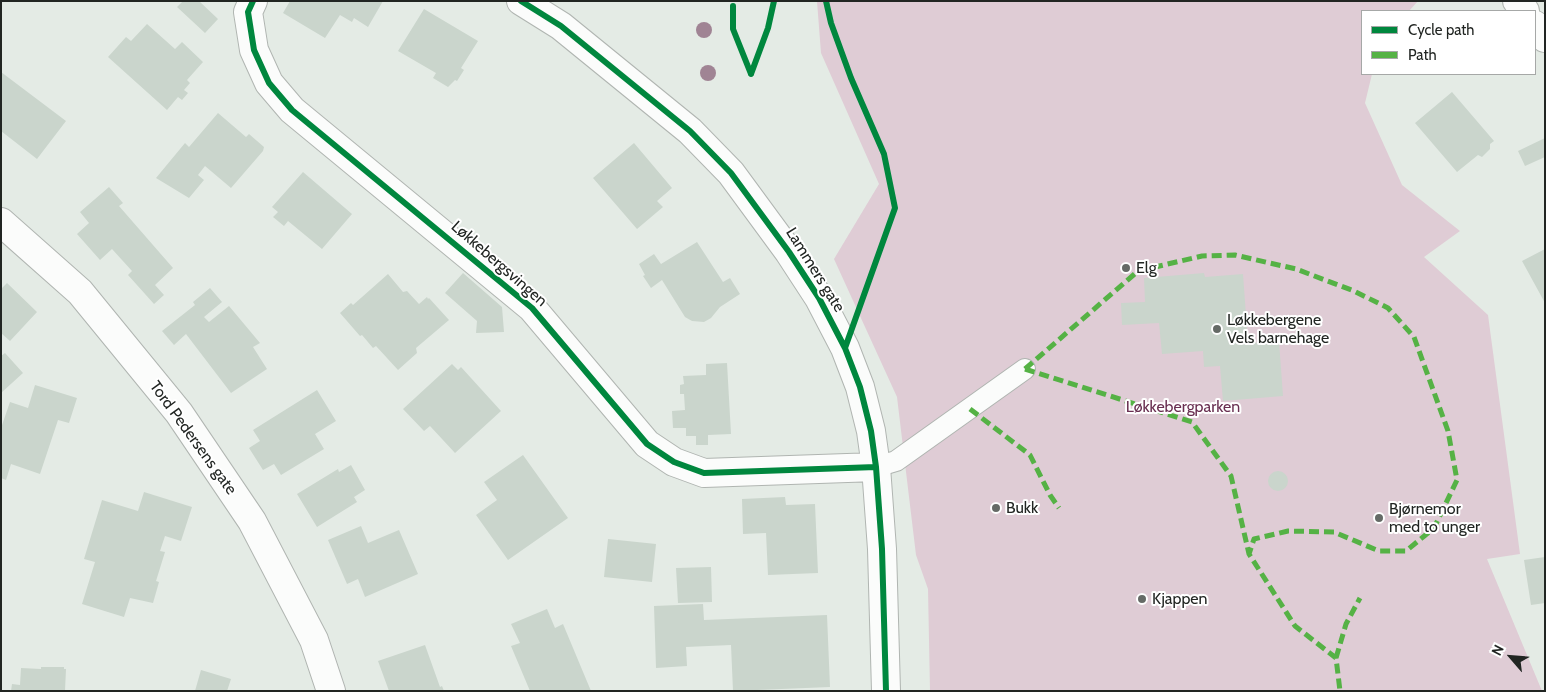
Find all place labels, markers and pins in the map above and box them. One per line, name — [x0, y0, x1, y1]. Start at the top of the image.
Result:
place label: Elg — [1136, 258, 1157, 278]
marker: Elg — [1120, 262, 1132, 274]
place label: Løkkebergene Vels barnehage — [1227, 310, 1329, 348]
marker: Løkkebergene Vels barnehage — [1211, 323, 1223, 335]
place label: Bukk — [1006, 498, 1038, 518]
place label: Bjørnemor med to unger — [1389, 499, 1480, 537]
marker: Bukk — [990, 502, 1002, 514]
marker: Bjørnemor med to unger — [1373, 512, 1385, 524]
place label: Kjappen — [1152, 589, 1207, 609]
marker: Kjappen — [1136, 593, 1148, 605]

